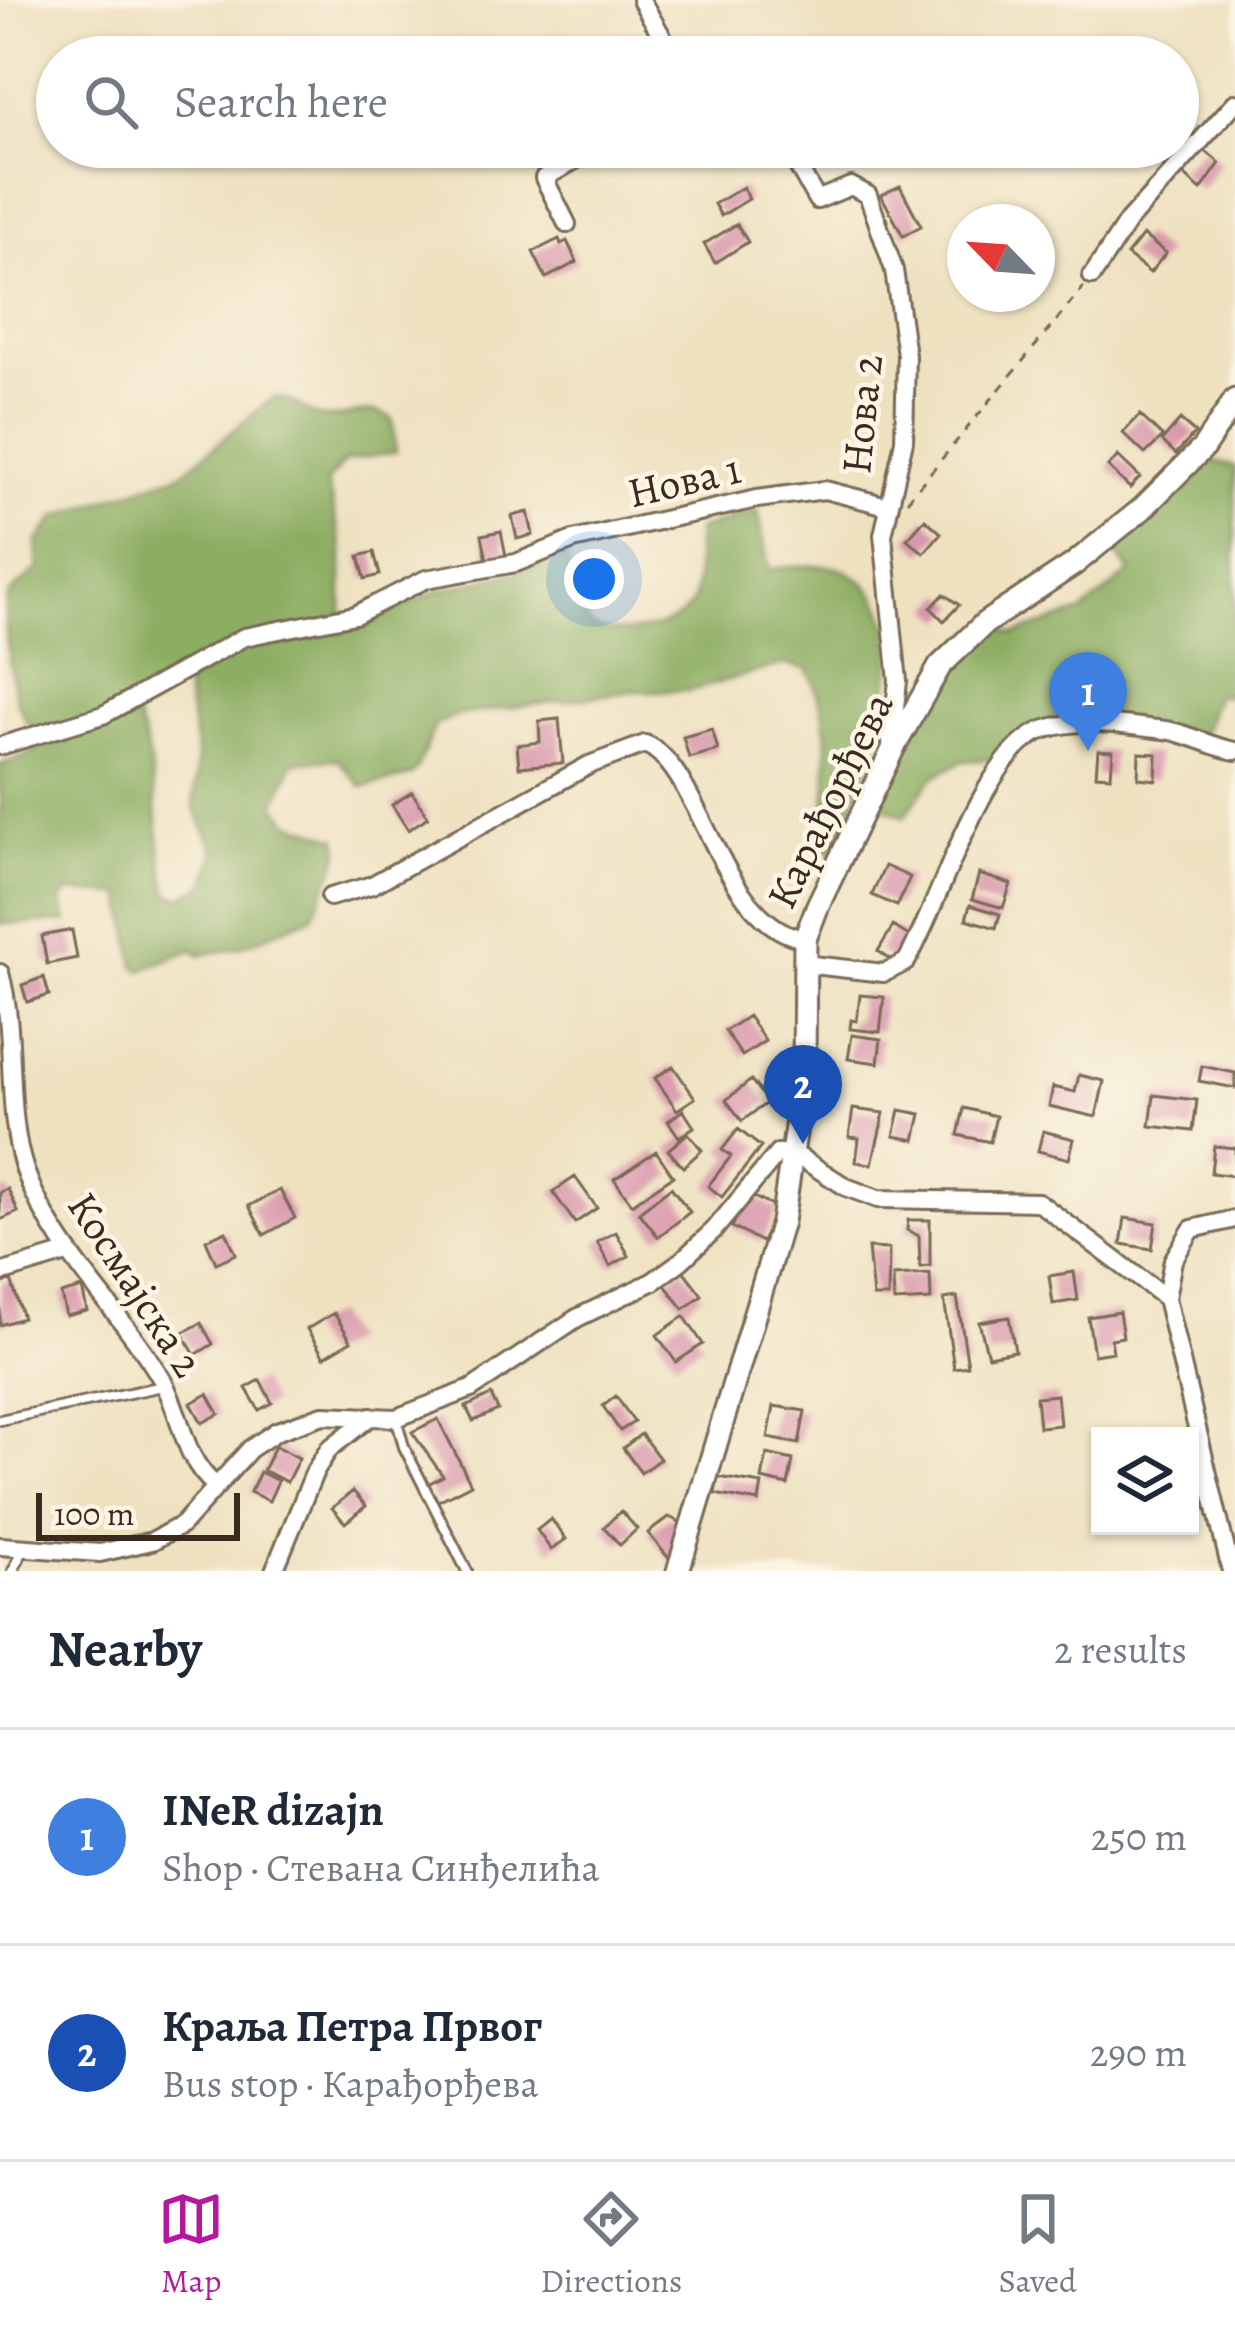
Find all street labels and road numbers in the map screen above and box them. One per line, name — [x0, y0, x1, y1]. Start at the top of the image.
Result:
street label: Нова 2 — [827, 352, 896, 477]
street label: Нова 1 — [622, 440, 746, 521]
street label: Карађорђева — [753, 682, 907, 918]
street label: Космајска 2 — [55, 1181, 217, 1388]

